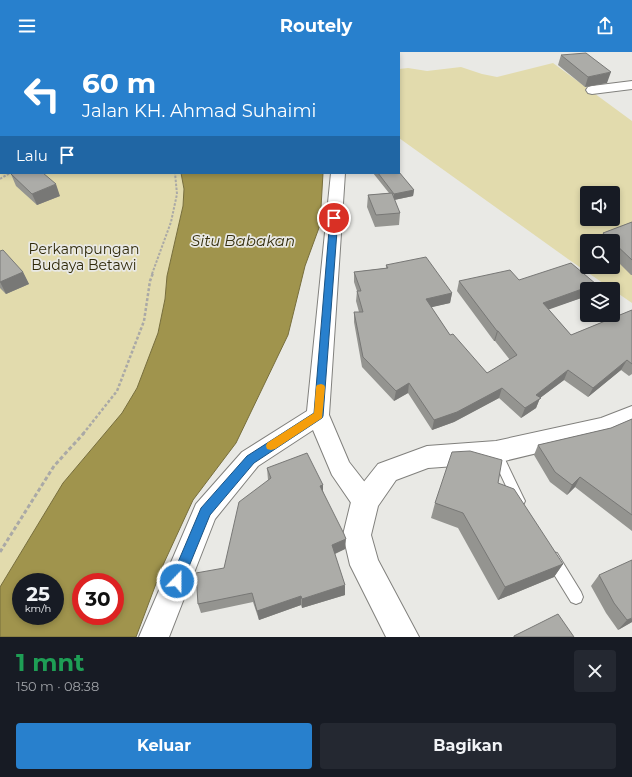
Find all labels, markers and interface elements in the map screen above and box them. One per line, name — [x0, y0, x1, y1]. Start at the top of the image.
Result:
icon: menu — [16, 15, 38, 37]
text: Routely — [280, 15, 352, 37]
icon: share — [594, 15, 616, 37]
text: 60 m — [82, 66, 156, 100]
icon: left — [16, 68, 68, 120]
text: Jalan KH. Ahmad Suhaimi — [82, 100, 316, 122]
icon: arrive — [56, 144, 78, 166]
text: Lalu — [16, 146, 48, 165]
map controls — [580, 186, 620, 322]
button: sound — [580, 186, 620, 226]
pin — [317, 201, 351, 235]
icon: arrive — [323, 207, 345, 229]
water label: Situ Babakan — [191, 231, 295, 250]
button: search — [580, 234, 620, 274]
park label: Perkampungan Budaya Betawi — [29, 240, 139, 274]
button: layers — [580, 282, 620, 322]
position arrow — [156, 560, 198, 602]
speed limit sign: 30 — [72, 573, 124, 625]
text: 25 — [26, 582, 50, 606]
text: km/h — [25, 602, 51, 615]
text: 1 mnt — [16, 648, 84, 677]
button: close — [574, 650, 616, 692]
text: 150 m · 08:38 — [16, 678, 99, 694]
button: Keluar — [16, 723, 312, 769]
button: Bagikan — [320, 723, 616, 769]

